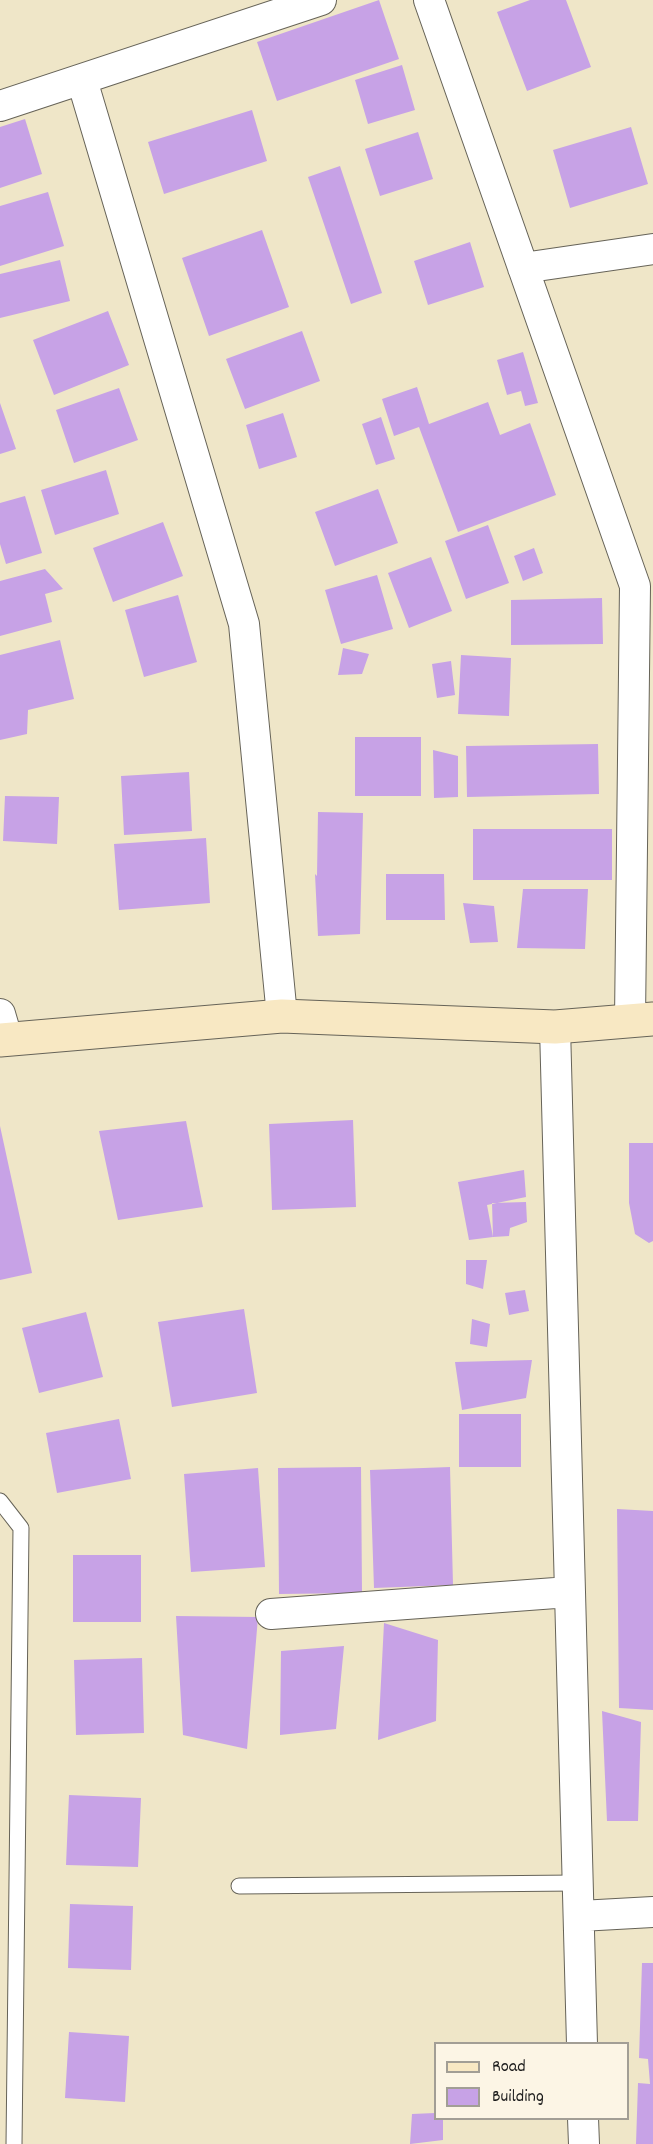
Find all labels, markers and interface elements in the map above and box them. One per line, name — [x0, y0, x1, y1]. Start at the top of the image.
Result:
legend — [434, 2042, 629, 2120]
text: Road — [492, 2055, 526, 2080]
text: Building — [492, 2085, 544, 2110]

